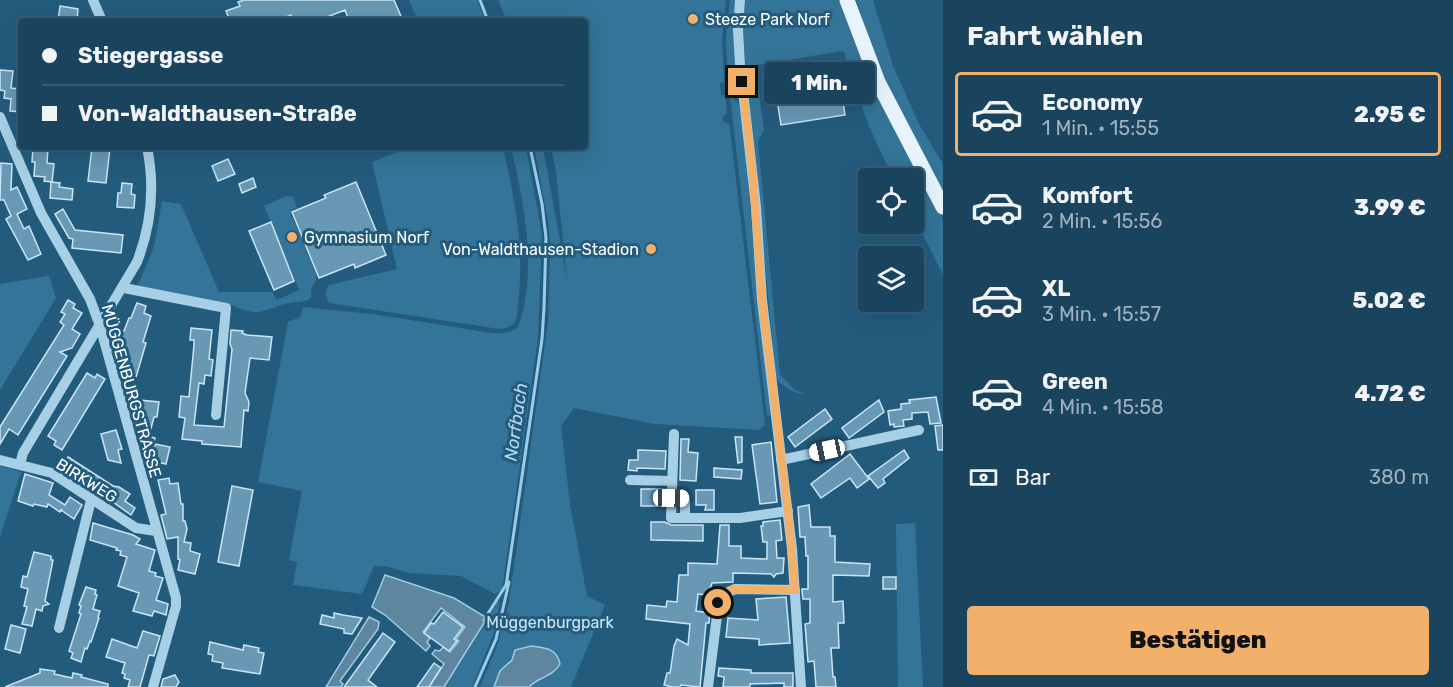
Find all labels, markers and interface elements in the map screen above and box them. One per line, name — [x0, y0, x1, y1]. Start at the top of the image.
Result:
place label: Steeze Park Norf — [705, 10, 830, 29]
marker: Steeze Park Norf — [686, 12, 700, 26]
text: Fahrt wählen — [967, 20, 1143, 52]
text: Stiegergasse — [78, 42, 223, 69]
callout: 1 Min. — [763, 61, 874, 103]
route end — [728, 68, 755, 95]
text: 1 Min. — [791, 71, 848, 95]
icon: car — [970, 87, 1024, 141]
text: Economy — [1042, 89, 1143, 116]
text: Von-Waldthausen-Straße — [78, 100, 357, 127]
text: 2.95 € — [1354, 101, 1426, 128]
text: 1 Min. · 15:55 — [1042, 116, 1159, 140]
map controls — [858, 168, 924, 312]
button: locate — [858, 168, 924, 234]
icon: car — [970, 180, 1024, 234]
text: Komfort — [1042, 182, 1133, 209]
text: 3.99 € — [1354, 194, 1426, 221]
text: 2 Min. · 15:56 — [1042, 209, 1162, 233]
place label: Gymnasium Norf — [304, 228, 430, 247]
marker: Gymnasium Norf — [285, 230, 299, 244]
place label: Von-Waldthausen-Stadion — [442, 240, 639, 259]
marker: Von-Waldthausen-Stadion — [644, 242, 658, 256]
button: layers — [858, 246, 924, 312]
icon: car — [970, 273, 1024, 327]
text: XL — [1042, 275, 1070, 302]
text: 5.02 € — [1353, 287, 1426, 314]
street label: MÜGGENBURGSTRASSE — [98, 302, 165, 480]
text: 3 Min. · 15:57 — [1042, 302, 1161, 326]
icon: car — [970, 366, 1024, 420]
text: Green — [1042, 368, 1108, 395]
text: 4.72 € — [1354, 380, 1426, 407]
water label: Norfbach — [500, 381, 532, 463]
text: 4 Min. · 15:58 — [1042, 395, 1164, 419]
car — [808, 437, 846, 463]
street label: BIRKWEG — [53, 454, 121, 507]
icon: cash — [967, 461, 1000, 494]
text: Bar — [1015, 464, 1050, 491]
text: 380 m — [1369, 465, 1429, 489]
car — [653, 489, 689, 507]
route start — [704, 589, 731, 616]
button: Bestätigen — [967, 606, 1429, 675]
park label: Müggenburgpark — [486, 613, 614, 632]

